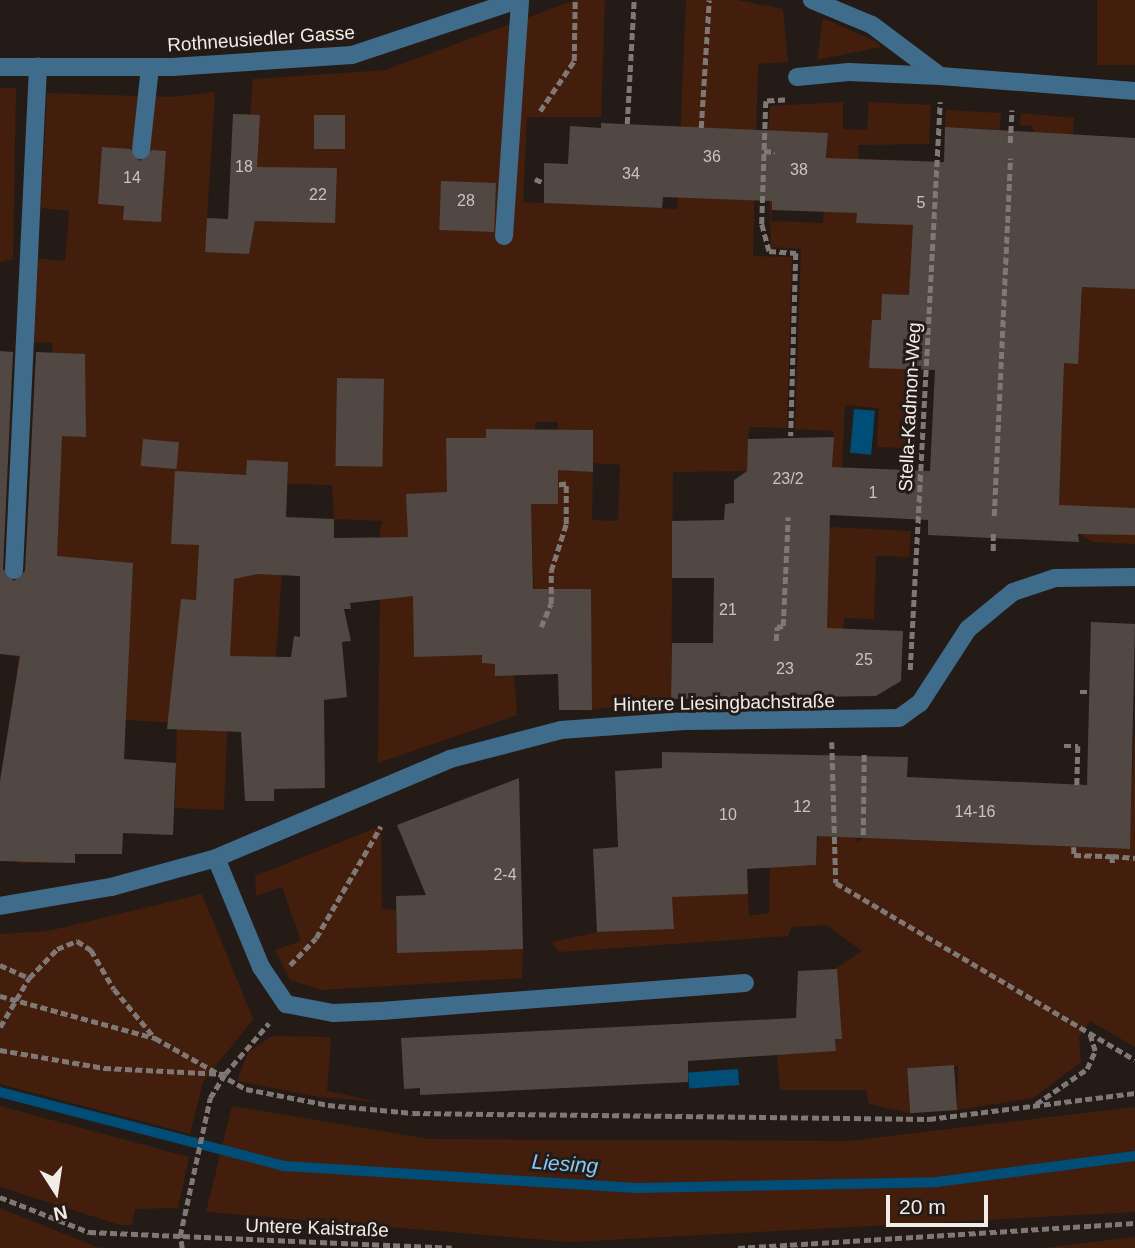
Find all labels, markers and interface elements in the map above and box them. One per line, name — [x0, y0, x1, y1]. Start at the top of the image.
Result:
street label: Rothneusiedler Gasse — [166, 21, 356, 57]
house number: 36 — [703, 147, 721, 167]
house number: 18 — [235, 157, 253, 177]
house number: 38 — [790, 160, 808, 180]
house number: 34 — [622, 164, 640, 184]
house number: 14 — [123, 168, 141, 188]
house number: 22 — [309, 185, 327, 205]
house number: 28 — [457, 191, 475, 211]
house number: 5 — [917, 193, 925, 213]
street label: Stella-Kadmon-Weg — [894, 322, 926, 492]
house number: 23/2 — [772, 469, 804, 489]
house number: 1 — [869, 483, 877, 503]
house number: 21 — [719, 600, 737, 620]
house number: 25 — [855, 650, 873, 670]
house number: 23 — [776, 659, 794, 679]
street label: Hintere Liesingbachstraße — [613, 690, 835, 716]
house number: 12 — [793, 797, 811, 817]
house number: 14-16 — [955, 802, 995, 822]
house number: 10 — [719, 805, 737, 825]
house number: 2-4 — [493, 865, 517, 885]
water label: Liesing — [531, 1149, 599, 1179]
north arrow — [21, 1157, 91, 1227]
scale bar — [890, 1182, 992, 1226]
text: 20 m — [899, 1195, 946, 1218]
text: N — [52, 1201, 69, 1225]
street label: Untere Kaistraße — [245, 1214, 389, 1242]

